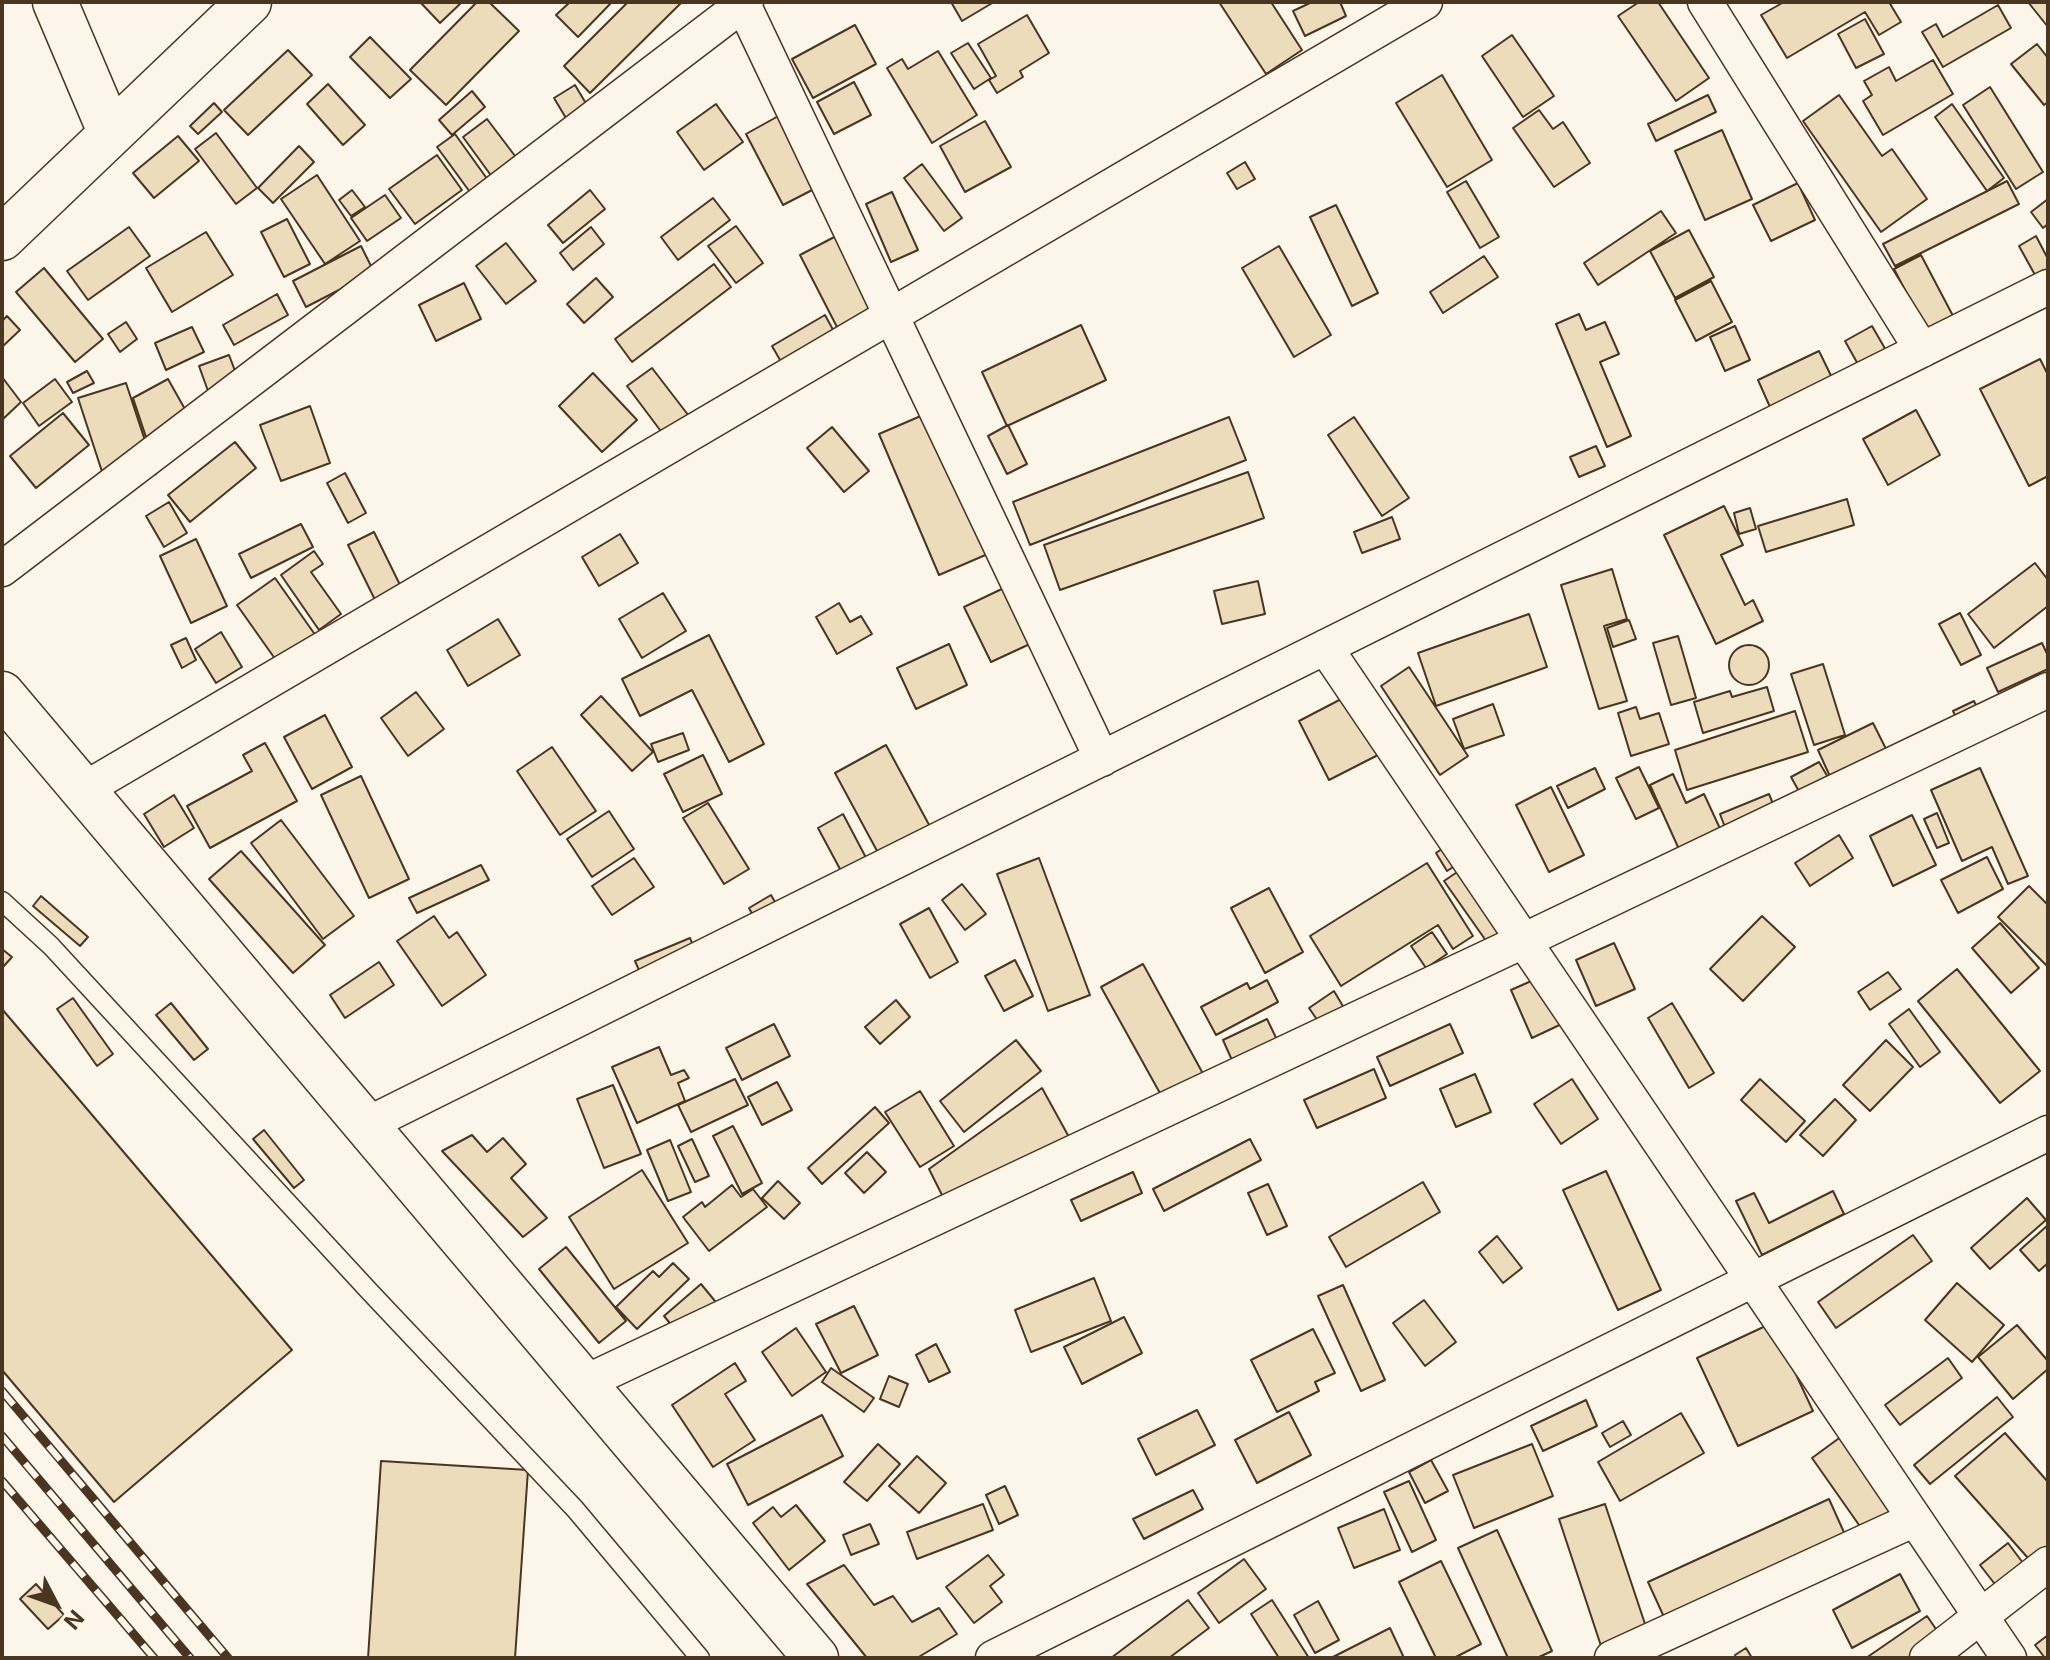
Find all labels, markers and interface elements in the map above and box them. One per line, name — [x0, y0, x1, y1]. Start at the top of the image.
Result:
north arrow — [16, 1564, 96, 1644]
text: N — [59, 1605, 89, 1635]

